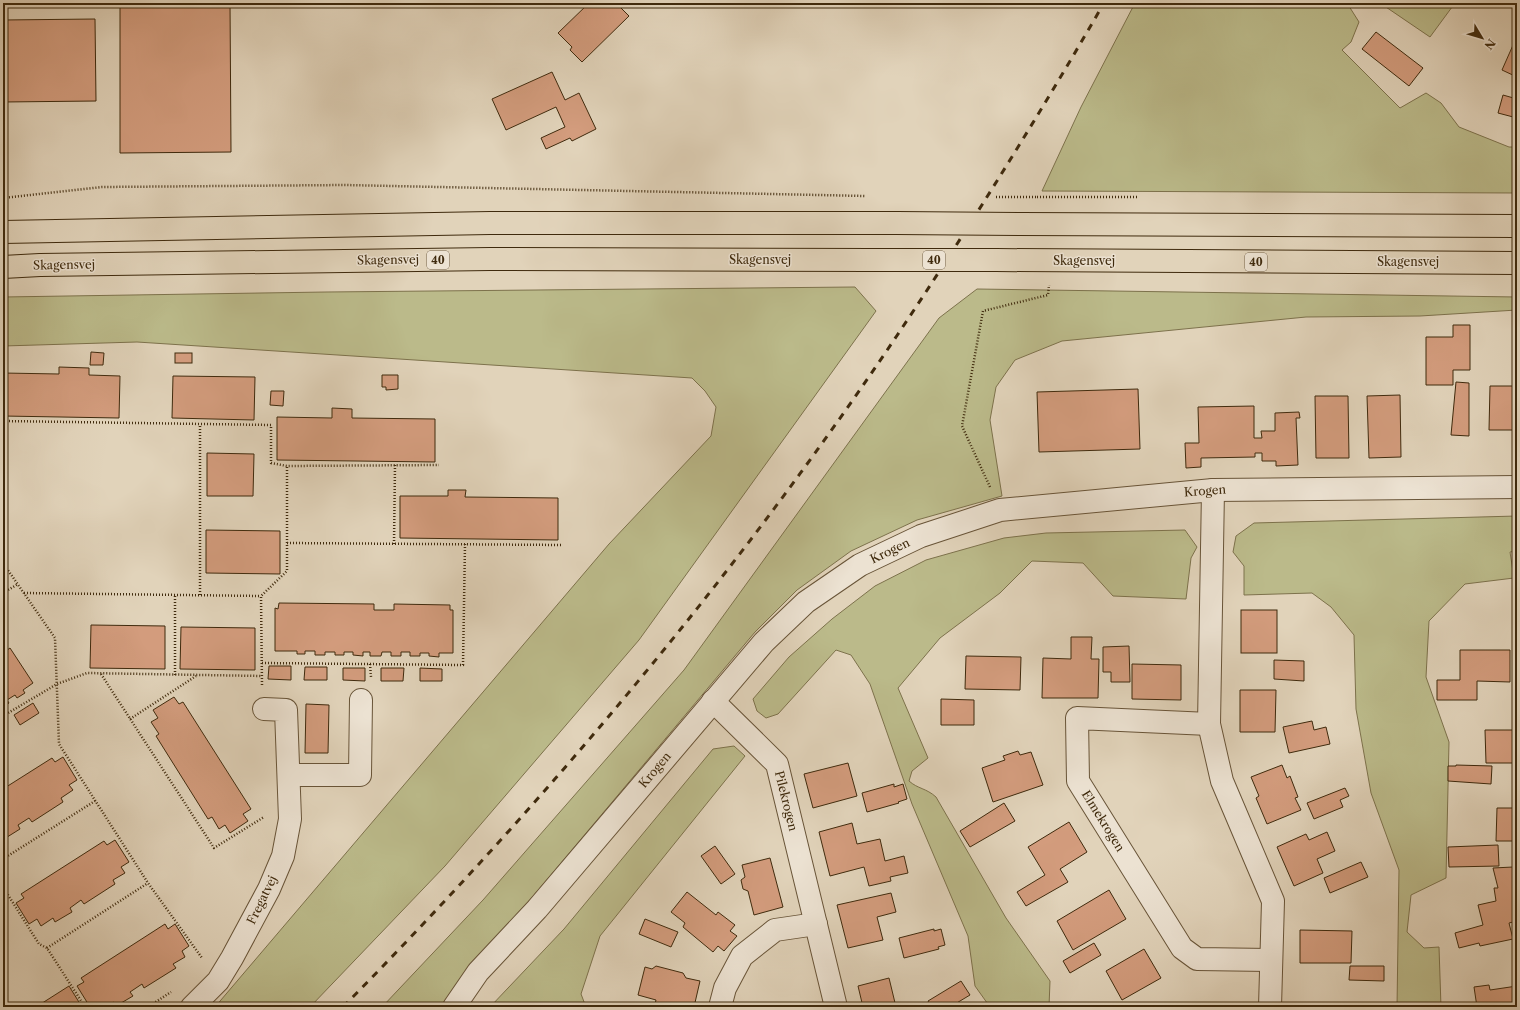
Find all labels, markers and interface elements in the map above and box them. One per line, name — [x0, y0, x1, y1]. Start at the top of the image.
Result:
north arrow — [1462, 18, 1502, 58]
text: N — [1481, 36, 1498, 53]
street label: Skagensvej — [357, 251, 419, 268]
road number: 40 — [427, 251, 449, 269]
road number: 40 — [923, 251, 945, 269]
street label: Skagensvej — [729, 252, 791, 267]
street label: Skagensvej — [1053, 253, 1115, 268]
road number: 40 — [1245, 253, 1267, 271]
street label: Skagensvej — [1377, 254, 1439, 269]
street label: Skagensvej — [33, 256, 95, 273]
street label: Krogen — [1183, 482, 1227, 499]
street label: Krogen — [868, 534, 912, 567]
street label: Krogen — [635, 748, 674, 791]
street label: Pilekrogen — [772, 769, 801, 833]
street label: Elmekrogen — [1079, 787, 1128, 855]
street label: Fregatvej — [243, 873, 280, 927]

